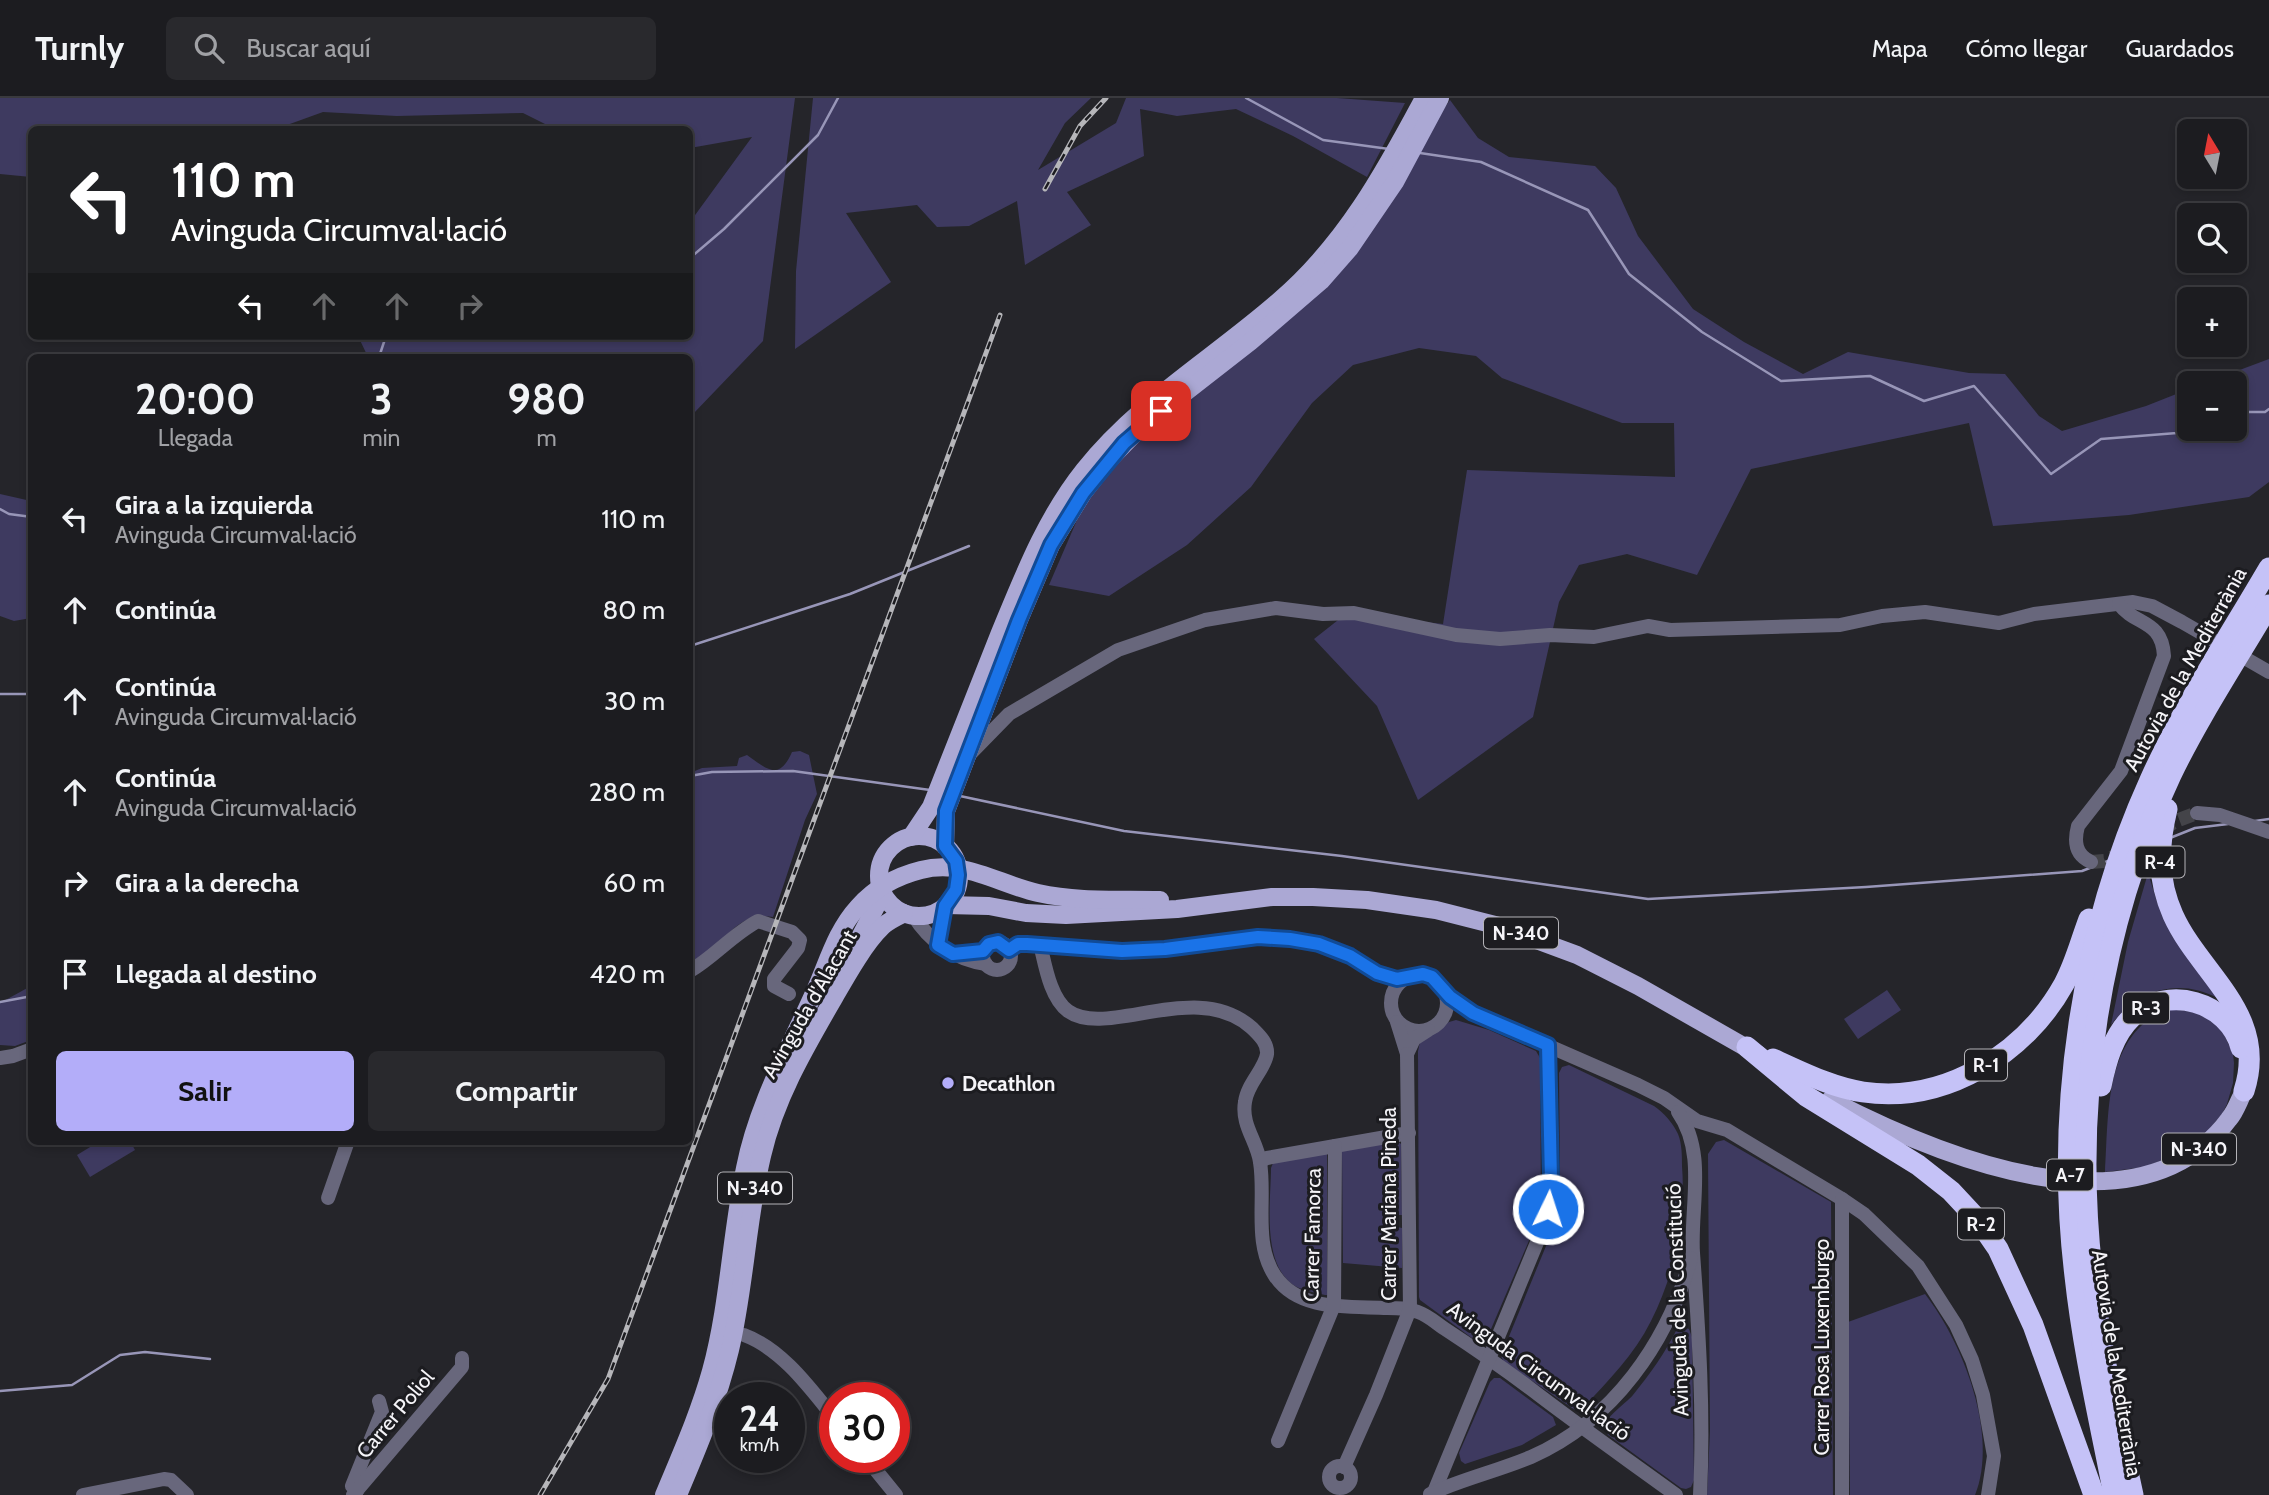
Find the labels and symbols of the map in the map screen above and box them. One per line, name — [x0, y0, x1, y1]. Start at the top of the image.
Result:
north arrow — [2177, 119, 2247, 189]
pin — [1131, 381, 1191, 441]
street label: Autovia de la Mediterrània — [2118, 563, 2252, 775]
road number: R-4 — [2136, 846, 2184, 877]
road number: N-340 — [1484, 918, 1558, 948]
street label: Avinguda d'Alacant — [756, 925, 862, 1083]
road number: R-3 — [2123, 992, 2169, 1024]
road number: R-1 — [1965, 1049, 2007, 1080]
place label: Decathlon — [962, 1071, 1055, 1096]
marker: Decathlon — [940, 1075, 956, 1091]
street label: Carrer Mariana Pineda — [1376, 1107, 1401, 1301]
road number: N-340 — [2162, 1134, 2236, 1164]
road number: A-7 — [2047, 1160, 2093, 1190]
street label: Carrer Famorca — [1298, 1168, 1326, 1302]
road number: N-340 — [718, 1172, 792, 1204]
position arrow — [1511, 1172, 1585, 1246]
street label: Avinguda de la Constitució — [1660, 1183, 1694, 1417]
road number: R-2 — [1958, 1208, 2004, 1240]
street label: Carrer Rosa Luxemburgo — [1809, 1239, 1834, 1455]
street label: Autovia de la Mediterrània — [2087, 1248, 2147, 1478]
street label: Avinguda Circumval·lació — [1442, 1296, 1636, 1446]
street label: Carrer Poliol — [351, 1365, 439, 1463]
speed limit sign: 30 — [819, 1382, 910, 1473]

